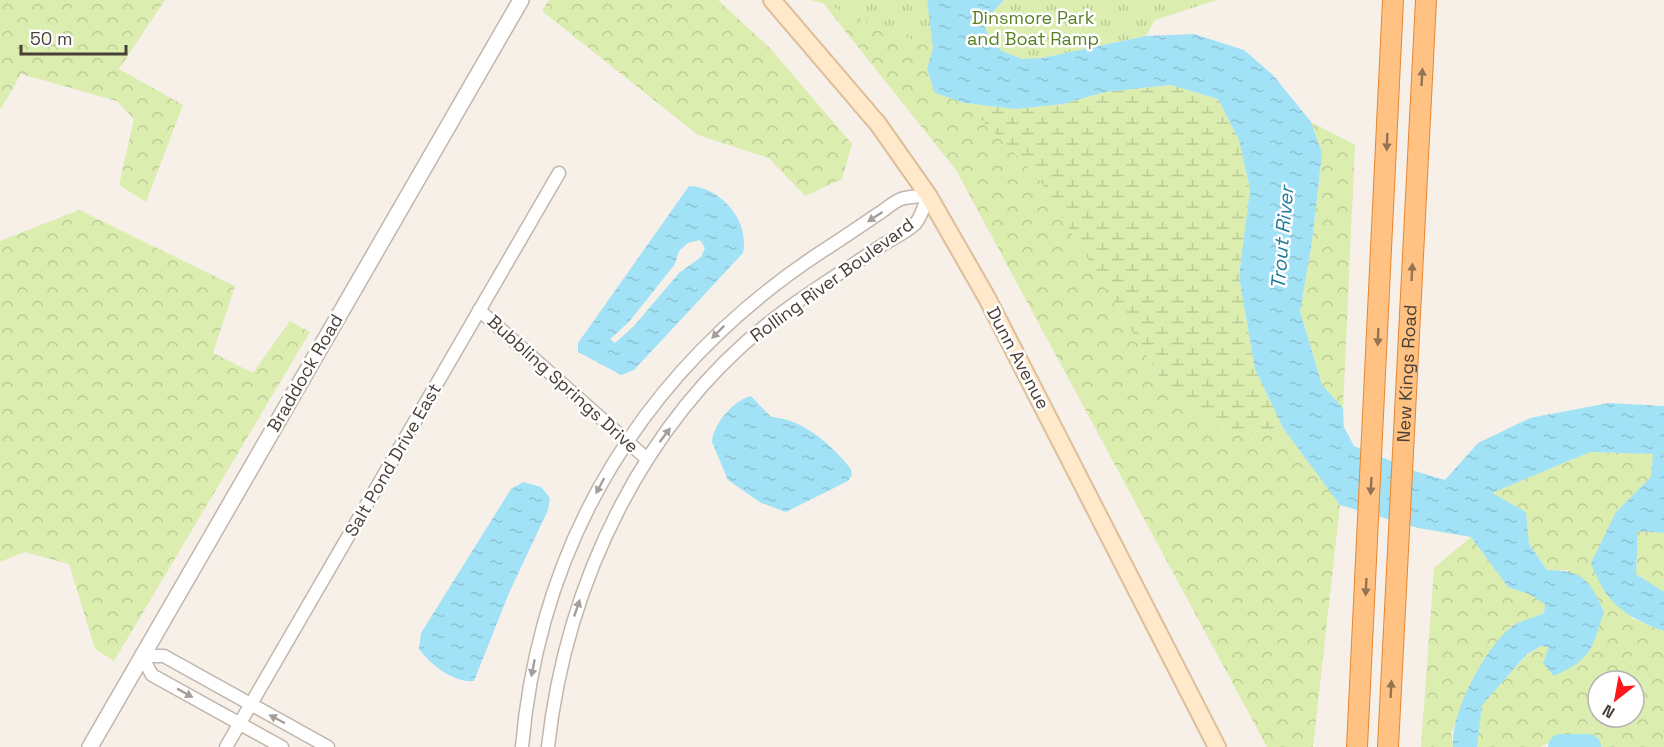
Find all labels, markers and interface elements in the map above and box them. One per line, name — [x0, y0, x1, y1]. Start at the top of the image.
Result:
park label: Dinsmore Park and Boat Ramp — [967, 6, 1099, 50]
scale bar — [21, 18, 126, 56]
text: 50 m — [30, 27, 72, 50]
one-way arrow — [1418, 67, 1427, 86]
one-way arrow — [1382, 133, 1391, 152]
water label: Trout River — [1265, 183, 1300, 291]
one-way arrow — [867, 211, 883, 222]
street label: Rolling River Boulevard — [745, 212, 918, 347]
one-way arrow — [1408, 262, 1417, 281]
street label: Dunn Avenue — [982, 302, 1055, 413]
street label: New Kings Road — [1392, 304, 1421, 443]
street label: Braddock Road — [262, 310, 348, 436]
street label: Bubbling Springs Drive — [483, 310, 644, 458]
one-way arrow — [712, 324, 726, 338]
one-way arrow — [1373, 328, 1383, 347]
street label: Salt Pond Drive East — [339, 379, 446, 541]
one-way arrow — [659, 427, 671, 442]
one-way arrow — [1367, 476, 1376, 495]
one-way arrow — [596, 477, 606, 495]
one-way arrow — [1361, 577, 1371, 596]
one-way arrow — [573, 599, 583, 617]
one-way arrow — [528, 659, 538, 678]
north arrow — [1586, 669, 1646, 729]
one-way arrow — [1386, 679, 1396, 698]
one-way arrow — [177, 688, 194, 698]
text: N — [1599, 700, 1619, 723]
one-way arrow — [268, 714, 285, 724]

